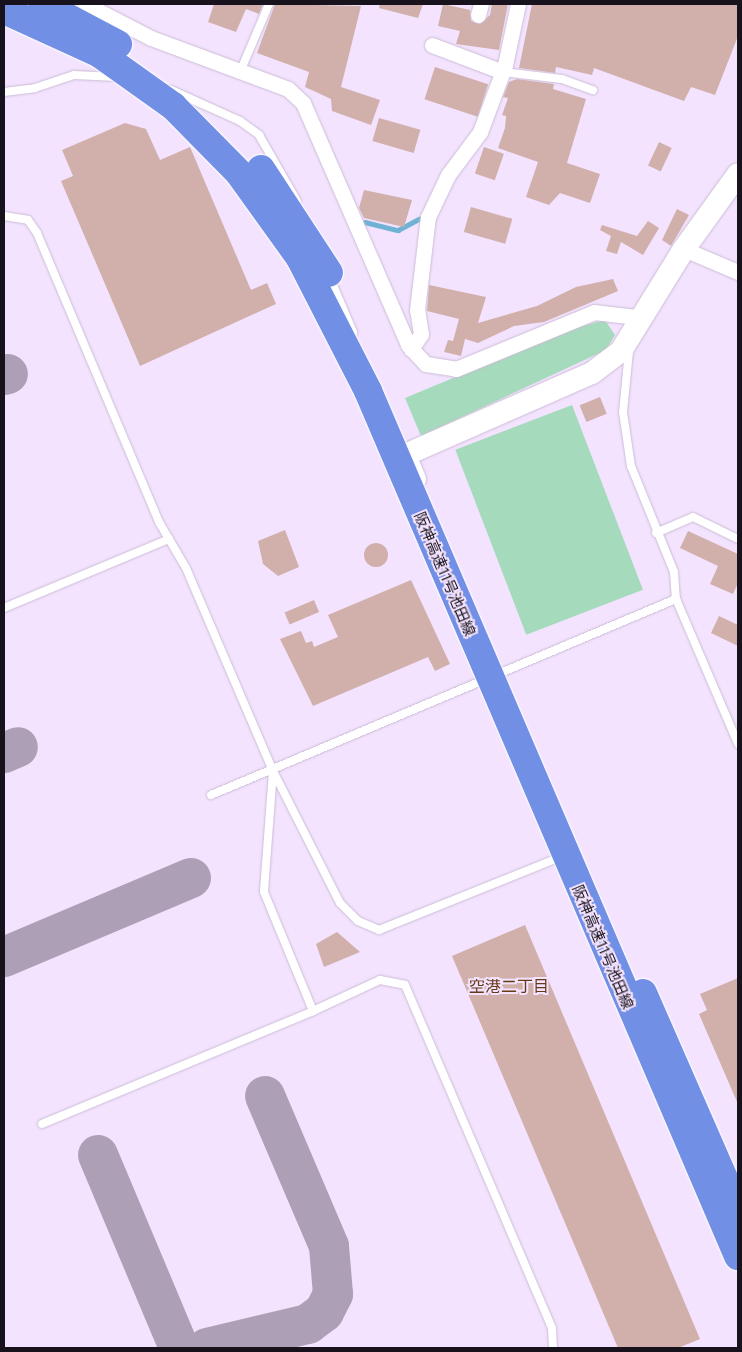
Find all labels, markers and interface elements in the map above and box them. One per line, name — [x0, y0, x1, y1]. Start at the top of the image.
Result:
street label: 阪神高速11号池田線 — [411, 509, 479, 639]
street label: 阪神高速11号池田線 — [569, 882, 637, 1012]
district label: 空港二丁目 — [469, 976, 549, 996]

